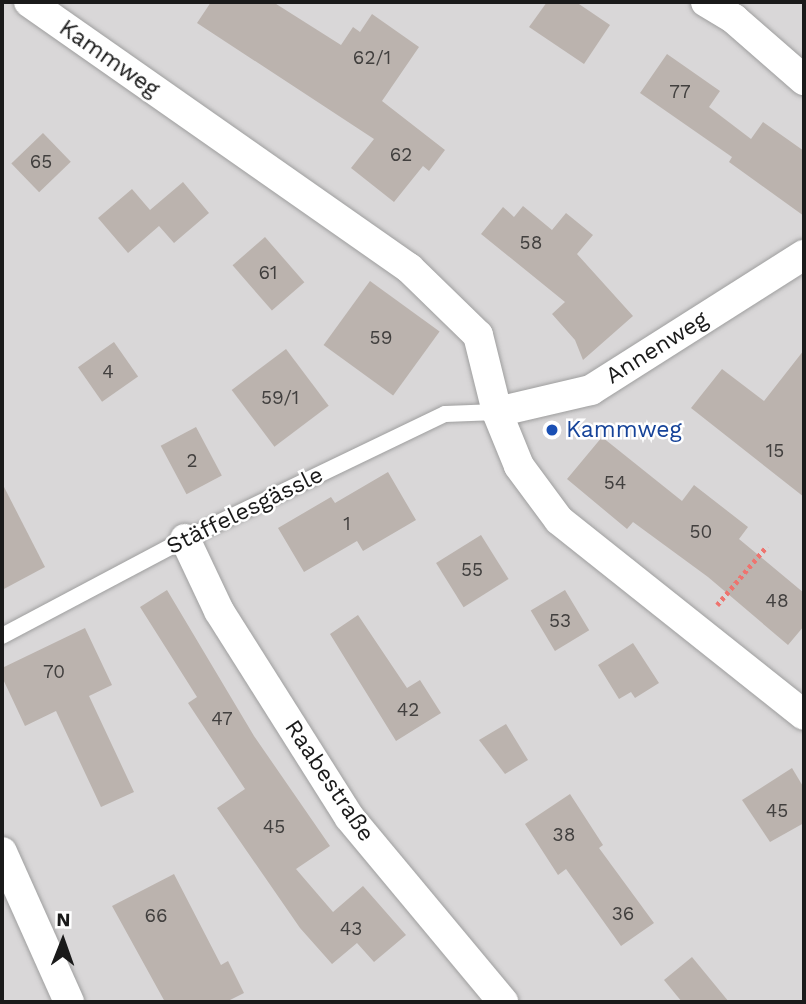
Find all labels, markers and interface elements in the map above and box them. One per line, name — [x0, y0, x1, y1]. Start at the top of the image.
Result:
street label: Kammweg — [54, 14, 164, 104]
house number: 62/1 — [353, 47, 391, 69]
house number: 77 — [669, 81, 691, 103]
house number: 62 — [390, 144, 412, 166]
house number: 65 — [30, 151, 52, 173]
house number: 58 — [520, 232, 542, 254]
house number: 61 — [259, 262, 277, 284]
street label: Annenweg — [601, 306, 713, 390]
house number: 59 — [370, 327, 392, 349]
house number: 4 — [102, 361, 114, 383]
house number: 59/1 — [261, 387, 299, 409]
place label: Kammweg — [566, 416, 682, 444]
marker: Kammweg — [544, 422, 560, 438]
house number: 15 — [766, 440, 784, 462]
house number: 2 — [186, 450, 198, 472]
street label: Stäffelesgässle — [162, 461, 328, 561]
house number: 54 — [604, 472, 626, 494]
house number: 1 — [343, 513, 351, 535]
house number: 50 — [690, 521, 712, 543]
house number: 55 — [461, 559, 483, 581]
house number: 48 — [765, 590, 789, 612]
house number: 53 — [549, 610, 571, 632]
house number: 70 — [43, 661, 65, 683]
house number: 42 — [397, 699, 419, 721]
house number: 47 — [211, 708, 233, 730]
street label: Raabestraße — [278, 715, 380, 847]
house number: 45 — [766, 800, 788, 822]
house number: 45 — [263, 816, 285, 838]
house number: 38 — [553, 824, 575, 846]
house number: 36 — [612, 903, 634, 925]
house number: 66 — [144, 905, 168, 927]
north arrow — [28, 906, 98, 976]
text: N — [56, 908, 71, 931]
house number: 43 — [340, 918, 362, 940]

